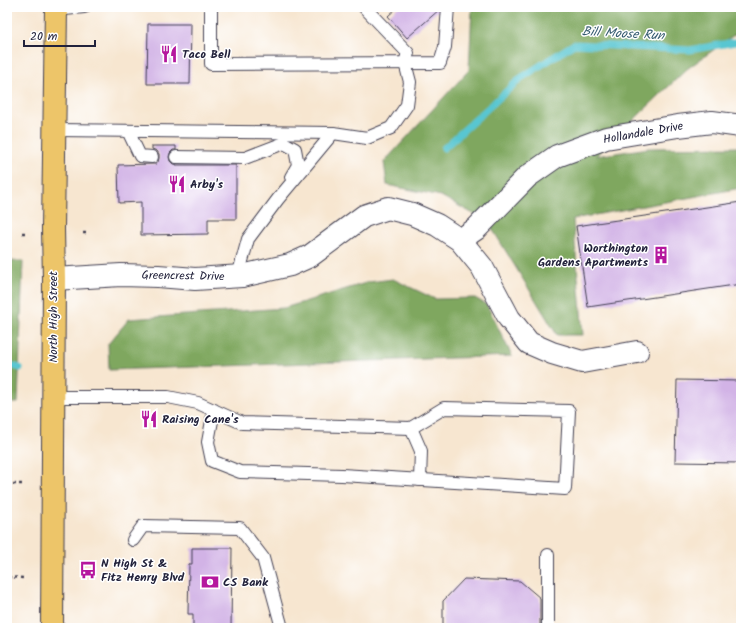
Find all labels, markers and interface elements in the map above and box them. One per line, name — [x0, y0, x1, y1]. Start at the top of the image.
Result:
water label: Bill Moose Run — [581, 21, 666, 47]
scale bar — [24, 22, 95, 48]
text: 20 m — [30, 27, 58, 46]
restaurant icon: Taco Bell — [159, 44, 179, 64]
place label: Taco Bell — [182, 45, 231, 64]
street label: Hollandale Drive — [601, 116, 685, 149]
restaurant icon: Arby's — [167, 174, 187, 194]
place label: Arby's — [190, 175, 224, 194]
place label: Worthington Gardens Apartments — [538, 239, 648, 272]
building icon: Worthington Gardens Apartments — [651, 245, 671, 265]
street label: Greencrest Drive — [141, 266, 225, 286]
street label: North High Street — [44, 271, 63, 363]
restaurant icon: Raising Cane's — [139, 409, 159, 429]
place label: Raising Cane's — [162, 410, 239, 429]
place label: N High St & Fitz Henry Blvd — [101, 554, 185, 587]
bus stop icon: N High St & Fitz Henry Blvd — [78, 560, 98, 580]
bank icon: CS Bank — [200, 572, 220, 592]
place label: CS Bank — [223, 573, 269, 592]

